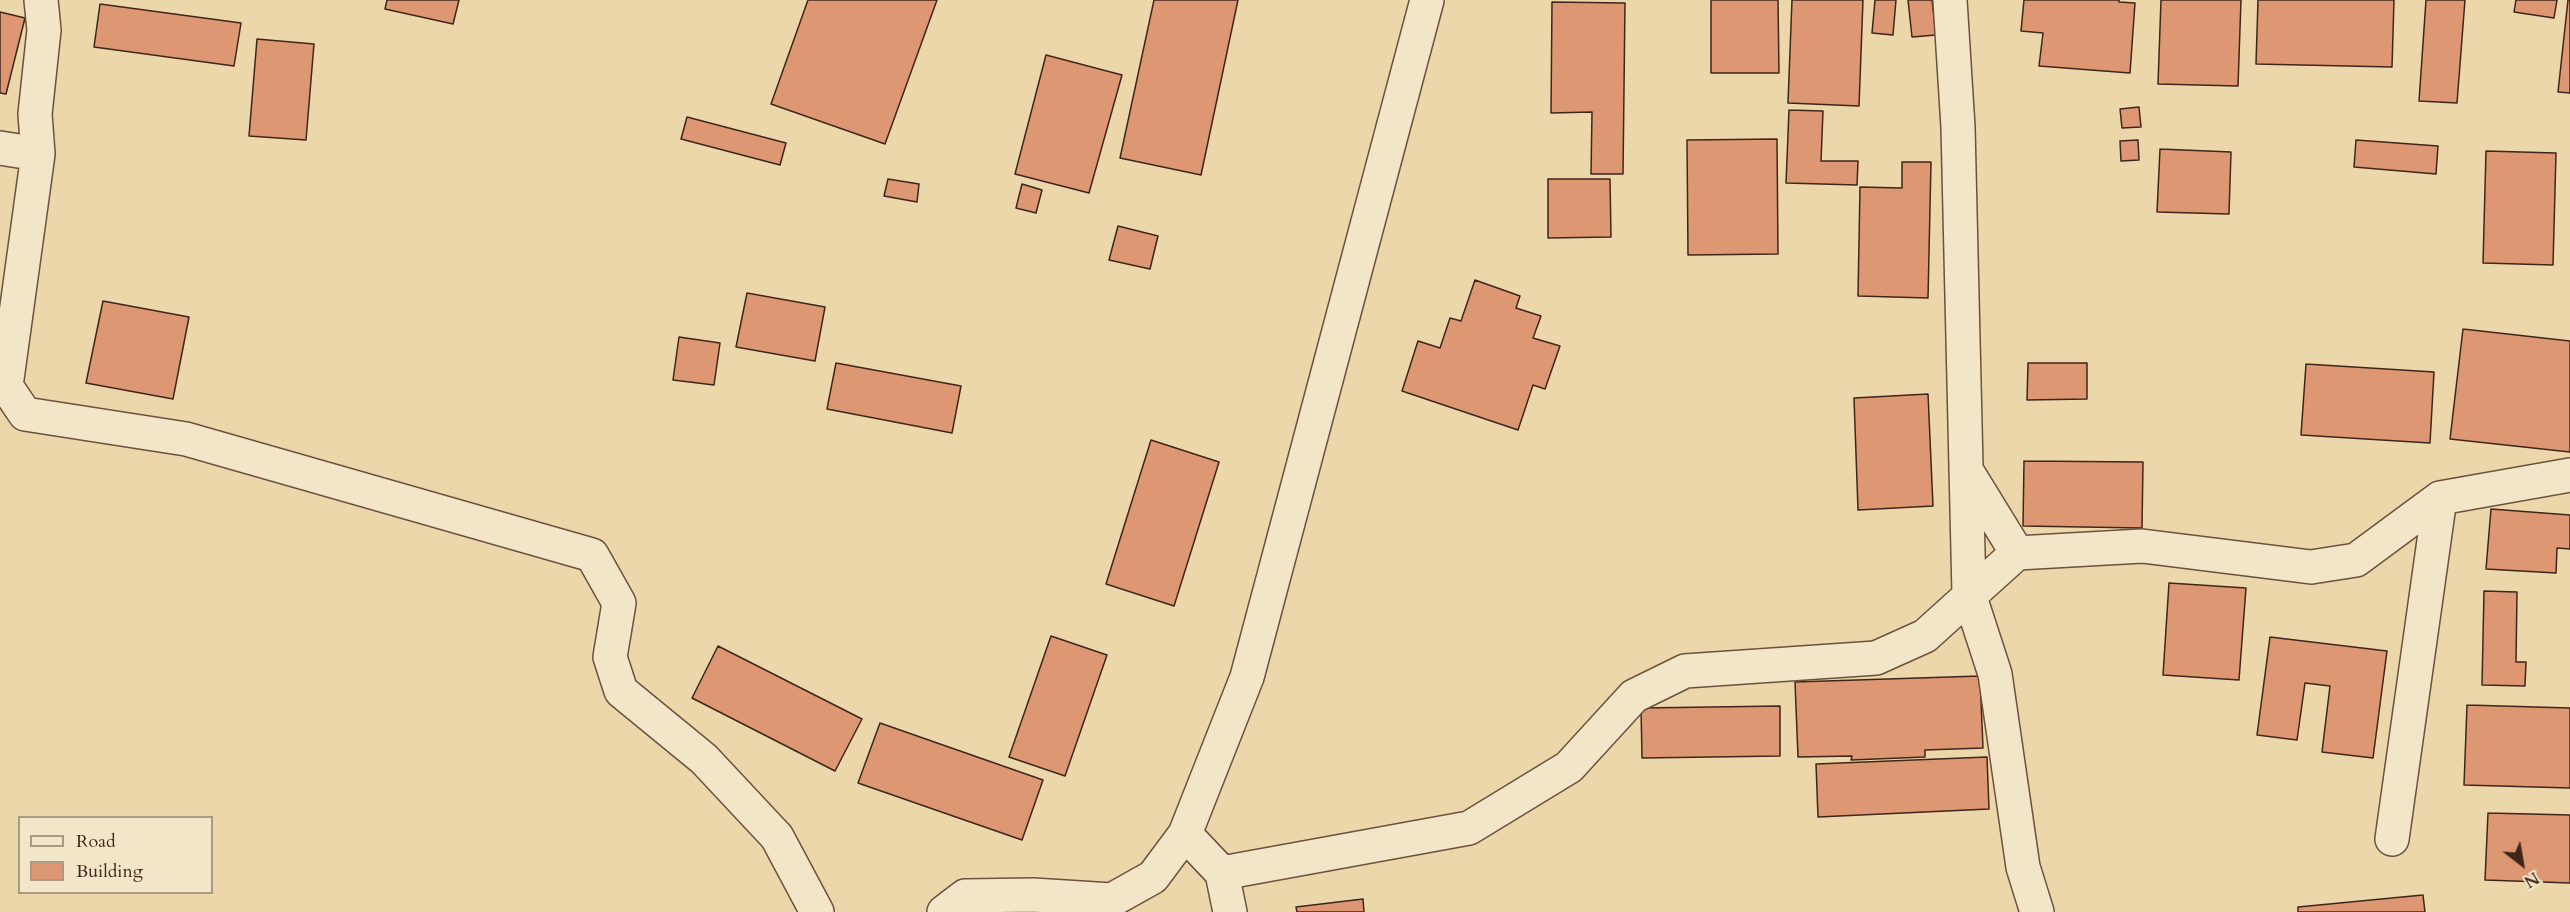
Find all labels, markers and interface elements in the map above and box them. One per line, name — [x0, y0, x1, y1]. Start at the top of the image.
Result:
legend — [18, 816, 213, 894]
text: Road — [76, 829, 116, 854]
north arrow — [2492, 834, 2552, 894]
text: Building — [76, 859, 143, 884]
text: N — [2520, 866, 2543, 892]

